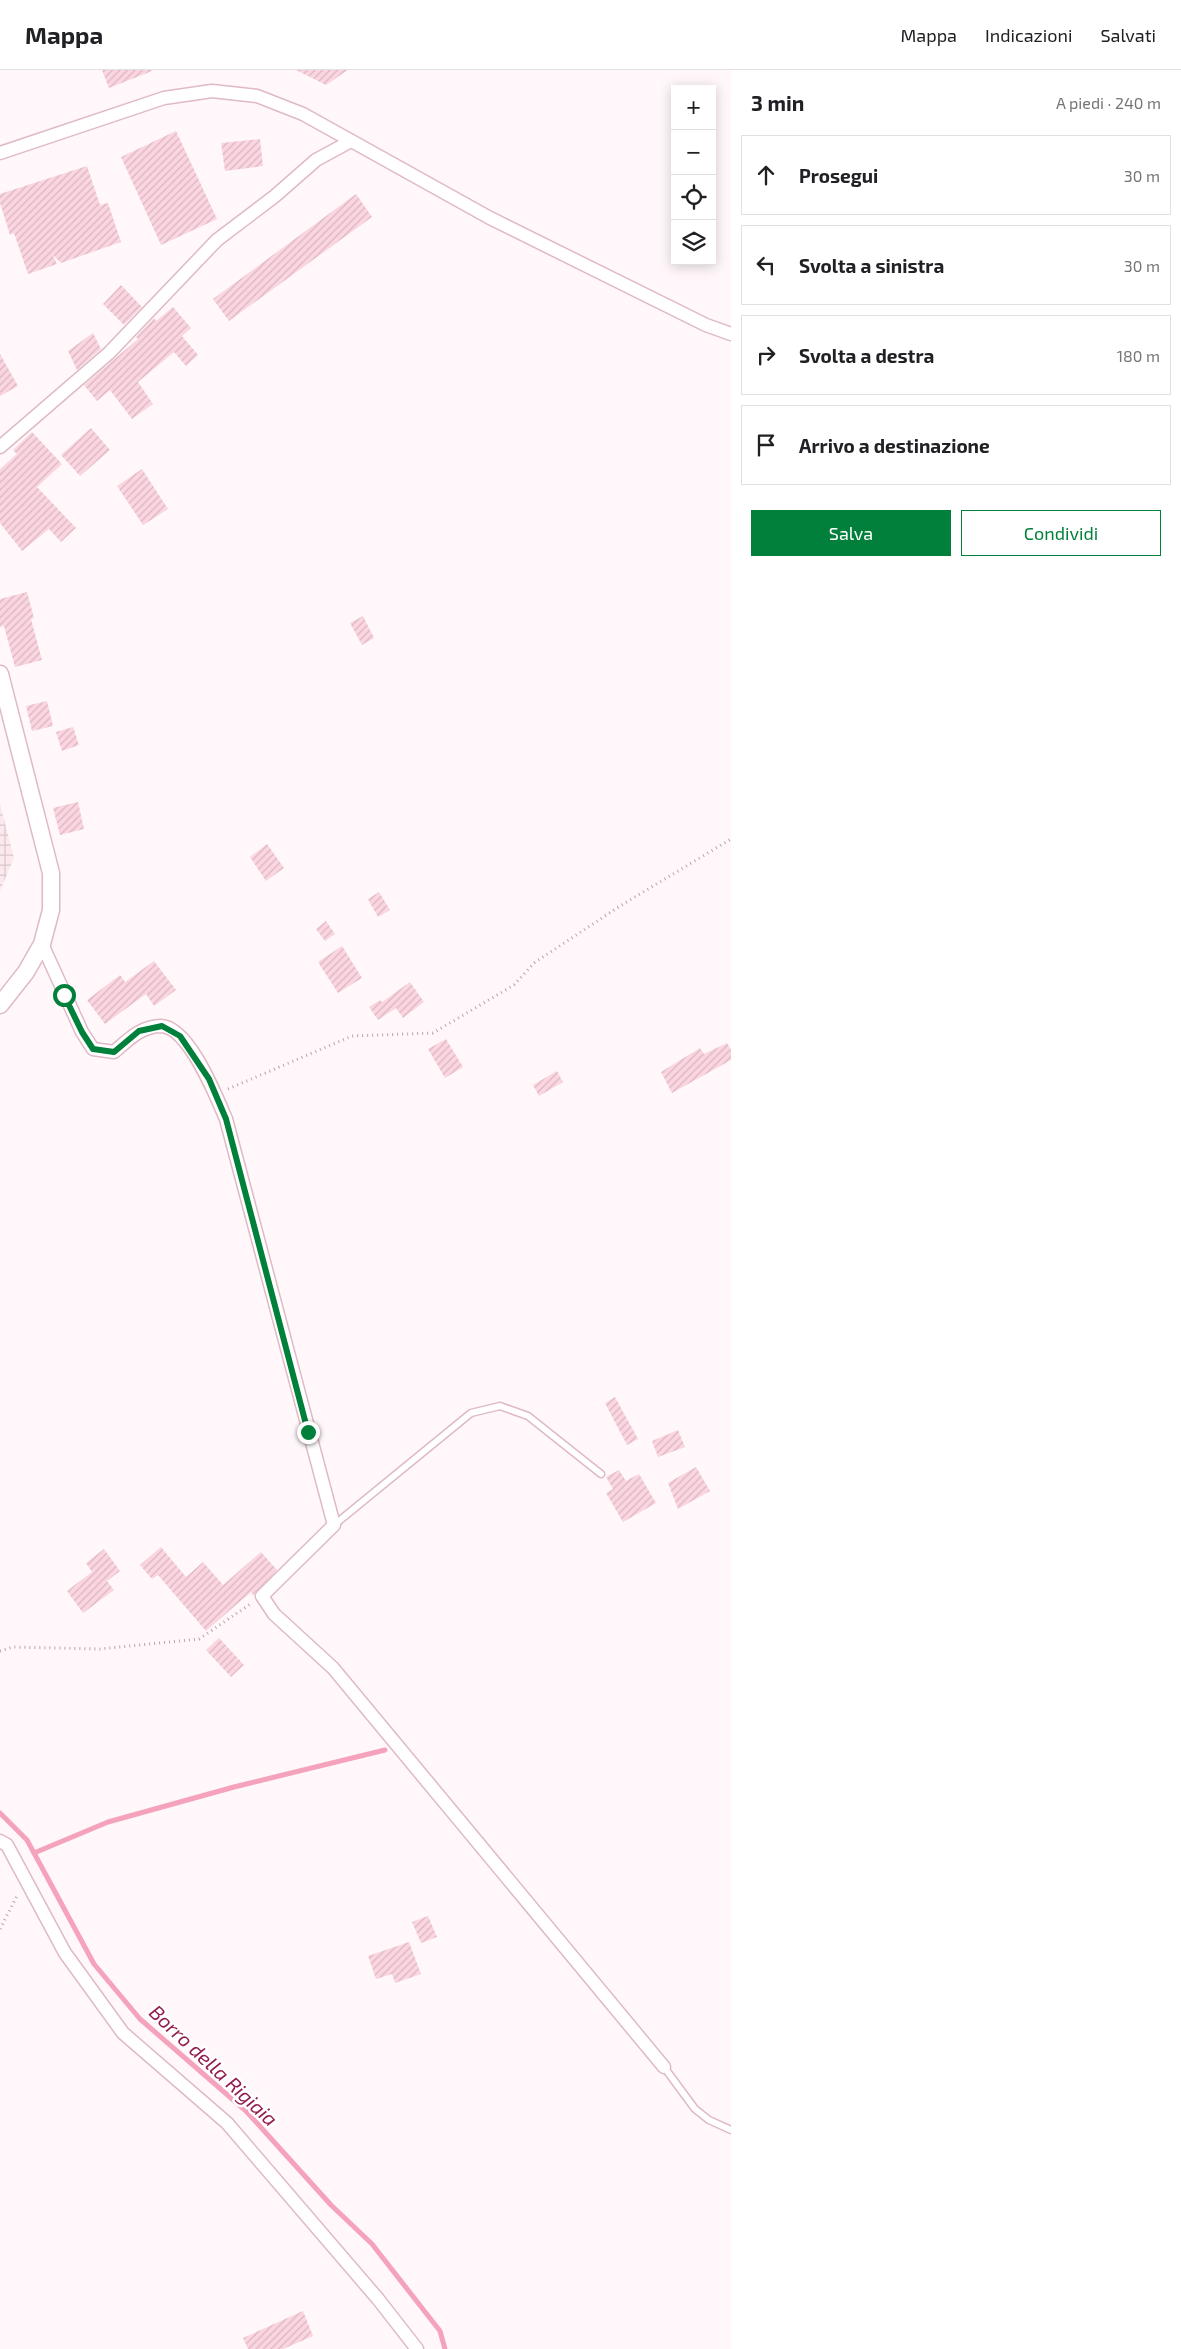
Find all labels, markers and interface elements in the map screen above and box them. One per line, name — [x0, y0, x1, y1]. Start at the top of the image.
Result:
text: Mappa — [25, 20, 103, 49]
text: Mappa — [901, 24, 957, 46]
text: Indicazioni — [985, 24, 1072, 46]
text: Salvati — [1100, 24, 1156, 46]
map controls — [671, 85, 716, 265]
button: + — [671, 85, 716, 130]
text: 3 min — [751, 90, 804, 115]
text: A piedi · 240 m — [1056, 93, 1161, 112]
button: − — [671, 130, 716, 175]
icon: ahead — [752, 161, 780, 189]
text: Prosegui — [799, 164, 878, 187]
text: 30 m — [1124, 166, 1160, 185]
button: locate — [671, 175, 716, 220]
button: layers — [671, 220, 716, 265]
icon: left — [752, 251, 780, 279]
text: Svolta a sinistra — [799, 254, 944, 277]
text: 30 m — [1124, 256, 1160, 275]
icon: right — [752, 341, 780, 369]
text: Svolta a destra — [799, 344, 934, 367]
text: 180 m — [1117, 346, 1160, 365]
icon: arrive — [752, 431, 780, 459]
text: Arrivo a destinazione — [799, 434, 990, 457]
button: Salva — [751, 510, 951, 556]
button: Condividi — [961, 510, 1161, 556]
route start — [53, 984, 76, 1007]
route end — [297, 1421, 320, 1444]
water label: Borro della Rigiaia — [145, 1999, 283, 2131]

